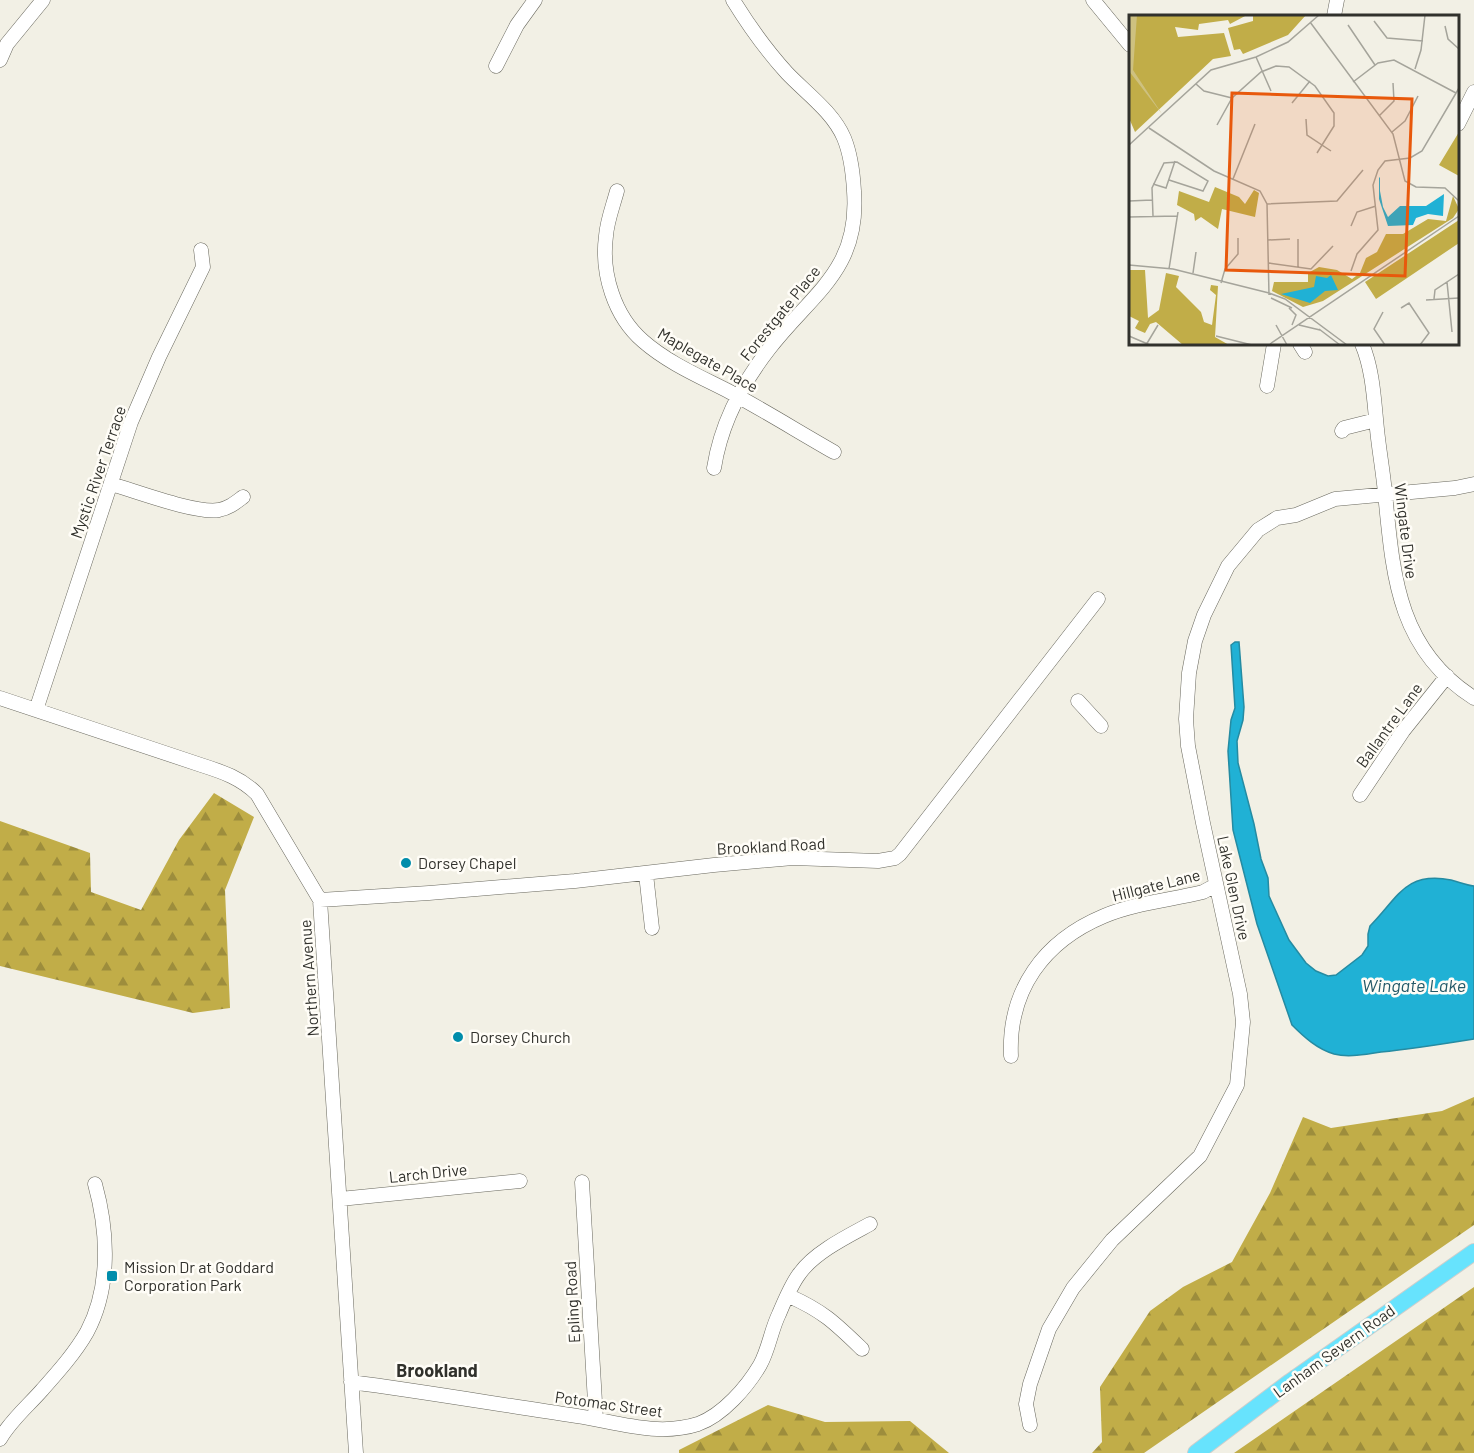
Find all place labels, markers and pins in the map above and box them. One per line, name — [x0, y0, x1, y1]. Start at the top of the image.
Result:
place label: Dorsey Chapel — [418, 853, 516, 872]
marker: Dorsey Chapel — [399, 856, 413, 870]
place label: Dorsey Church — [470, 1027, 571, 1046]
marker: Dorsey Church — [451, 1030, 465, 1044]
place label: Mission Dr at Goddard Corporation Park — [124, 1257, 274, 1294]
marker: Mission Dr at Goddard Corporation Park — [105, 1269, 119, 1283]

